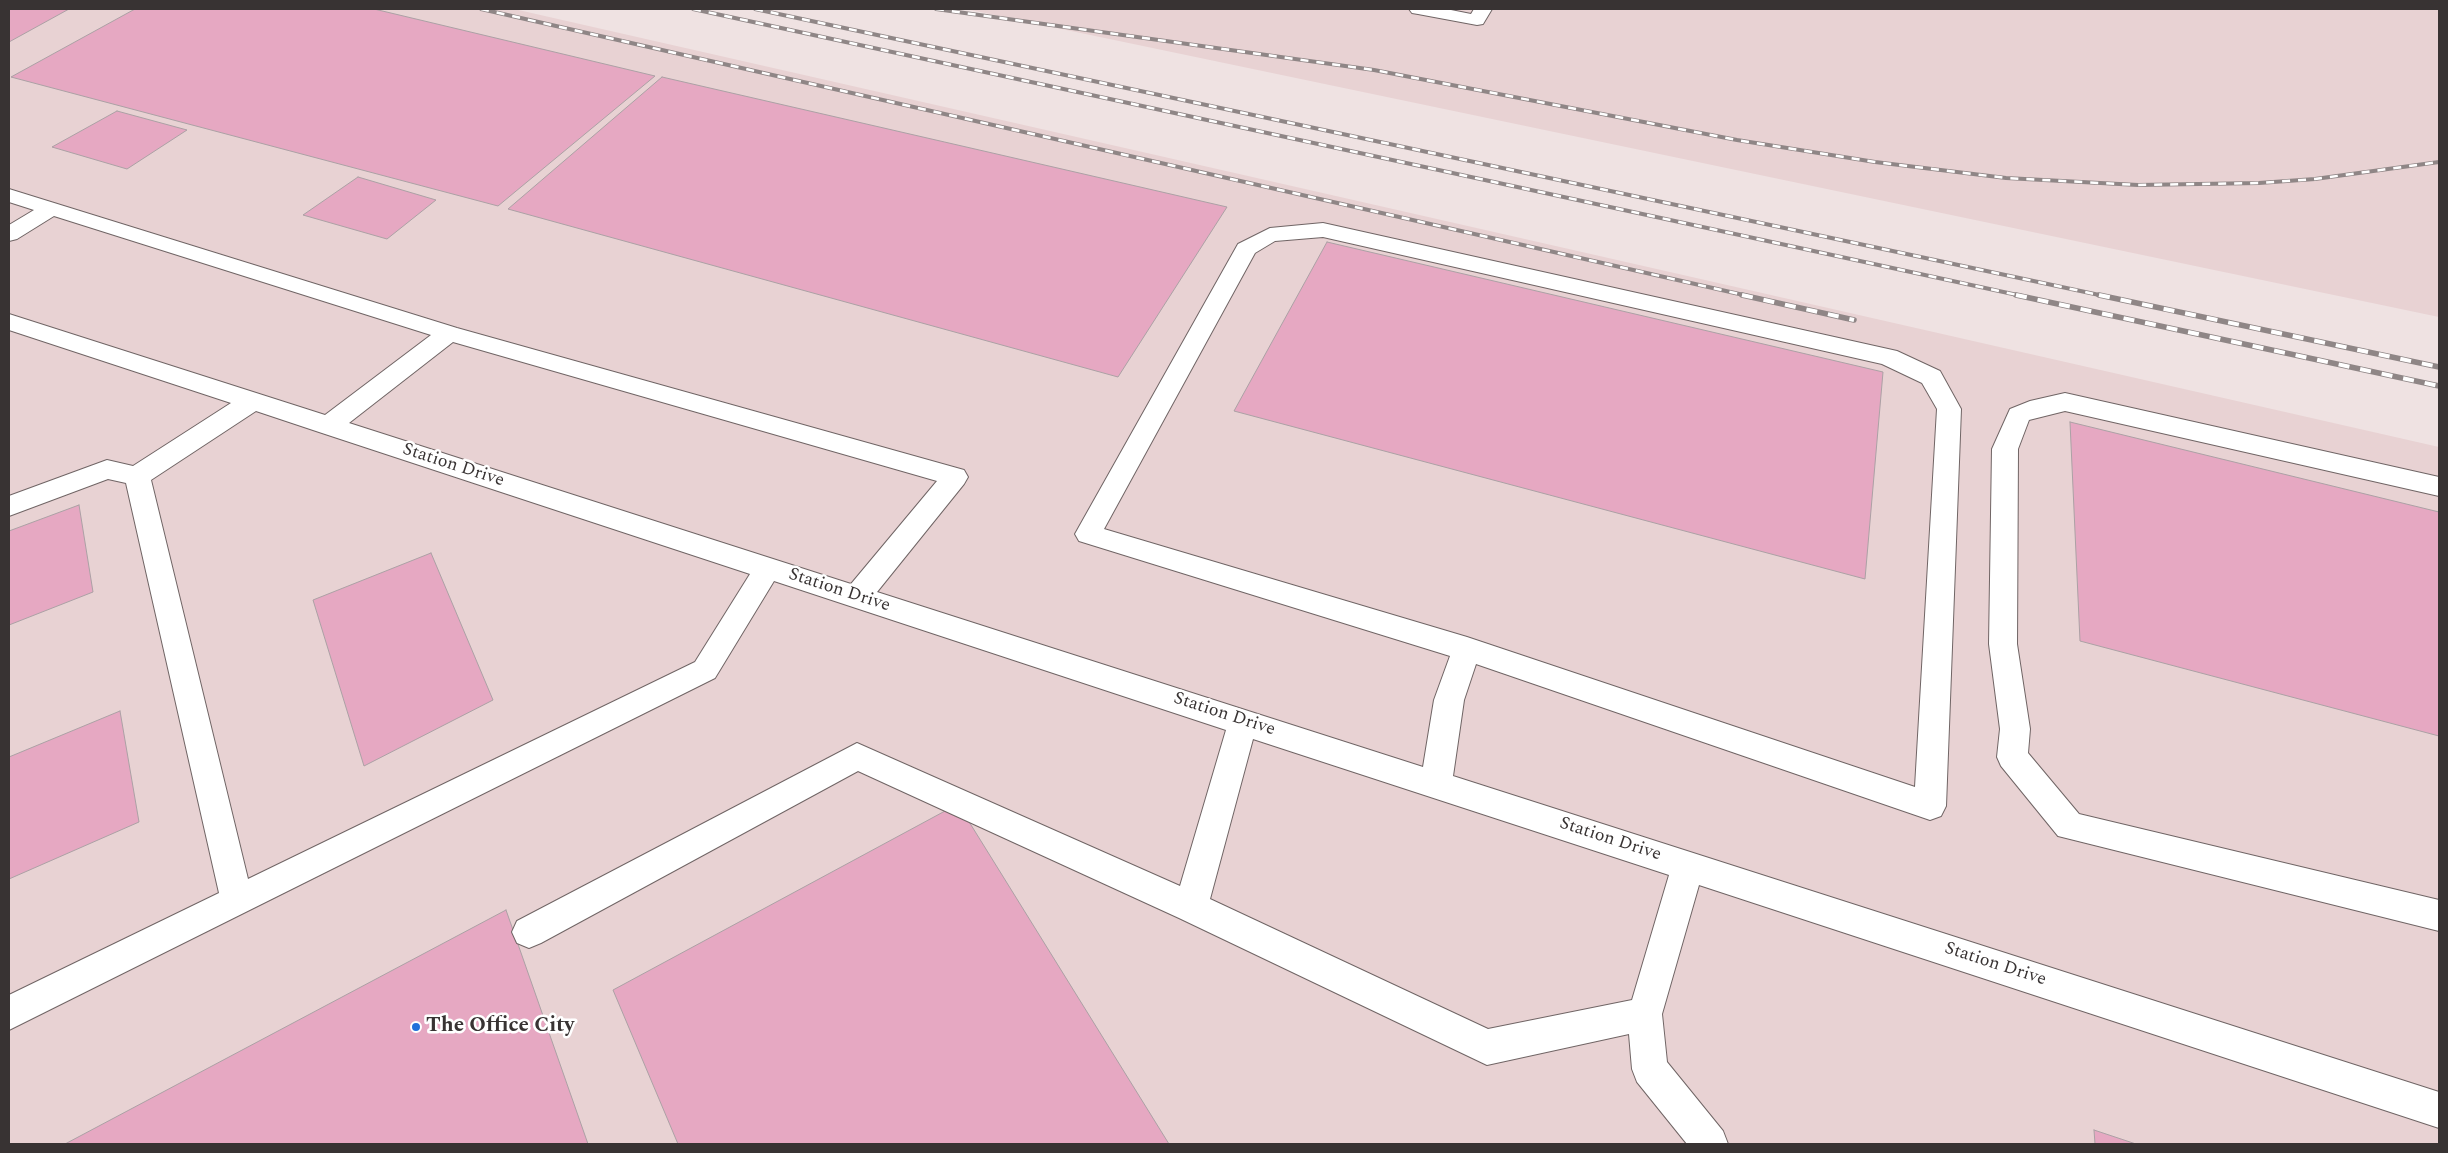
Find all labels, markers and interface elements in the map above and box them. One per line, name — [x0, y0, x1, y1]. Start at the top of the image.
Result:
street label: Station Drive — [399, 439, 507, 493]
street label: Station Drive — [785, 564, 893, 618]
street label: Station Drive — [1170, 688, 1278, 742]
street label: Station Drive — [1556, 813, 1664, 867]
street label: Station Drive — [1941, 938, 2049, 992]
place label: The Office City — [426, 1014, 574, 1040]
marker: The Office City — [410, 1021, 422, 1033]

